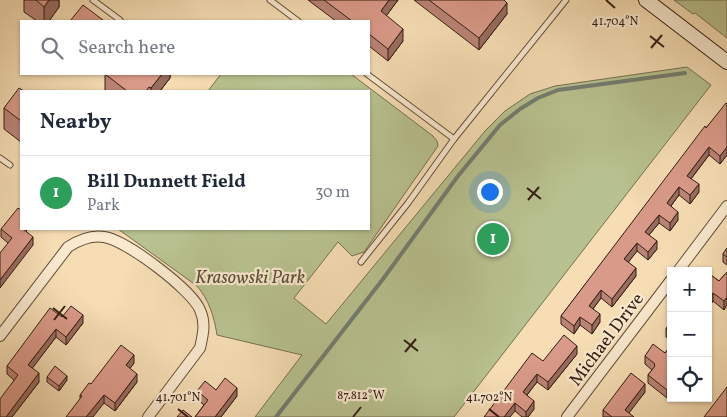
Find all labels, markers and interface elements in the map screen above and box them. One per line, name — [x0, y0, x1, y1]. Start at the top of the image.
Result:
text: 41.704°N — [592, 14, 639, 30]
search box — [20, 20, 370, 75]
icon: search — [38, 34, 66, 62]
text: Search here — [78, 35, 175, 61]
text: Nearby — [40, 108, 111, 137]
text: Bill Dunnett Field — [87, 169, 246, 195]
your location — [477, 179, 503, 205]
text: 1 — [53, 182, 59, 204]
text: 30 m — [315, 182, 350, 204]
text: Park — [87, 195, 120, 217]
pin: 1 — [477, 220, 509, 258]
park label: Krasowski Park — [195, 266, 305, 291]
map controls — [667, 267, 712, 402]
button: + — [667, 267, 712, 312]
street label: Michael Drive — [564, 288, 651, 392]
button: − — [667, 312, 712, 357]
button: locate — [667, 357, 712, 402]
text: 87.812°W — [337, 388, 385, 404]
text: 41.701°N — [155, 390, 201, 406]
text: 41.702°N — [466, 390, 512, 406]

